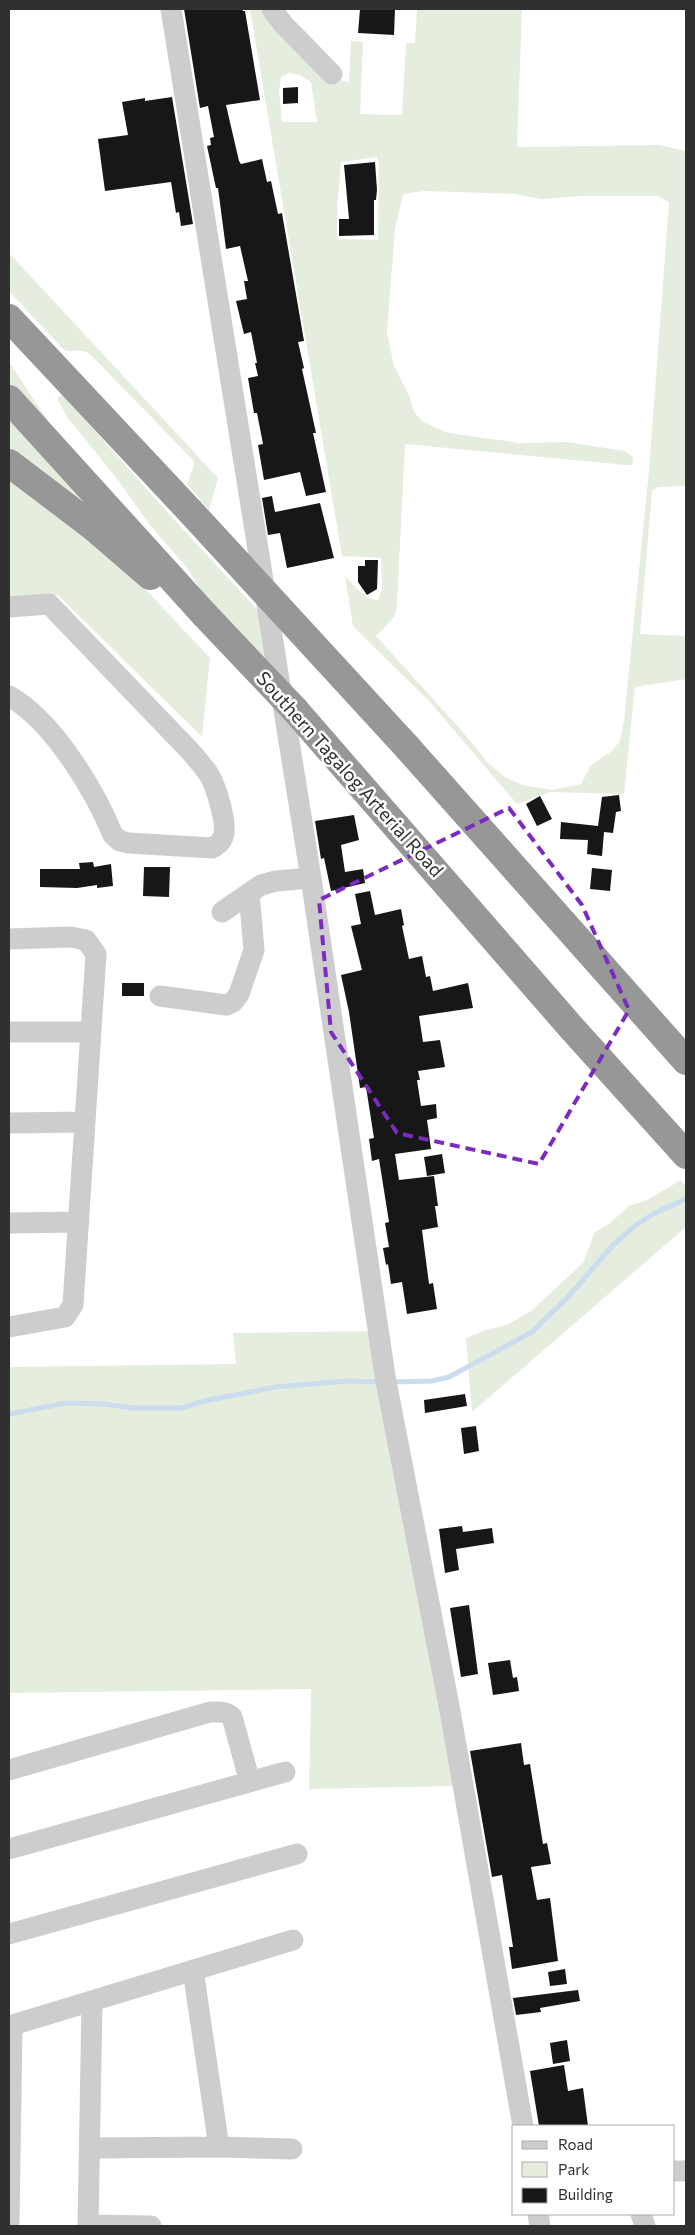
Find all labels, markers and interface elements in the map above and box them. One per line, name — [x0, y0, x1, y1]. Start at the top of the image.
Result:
street label: Southern Tagalog Arterial Road — [252, 666, 449, 881]
legend — [512, 2125, 675, 2215]
text: Road — [558, 2135, 593, 2153]
text: Park — [558, 2160, 589, 2178]
text: Building — [558, 2185, 613, 2203]

